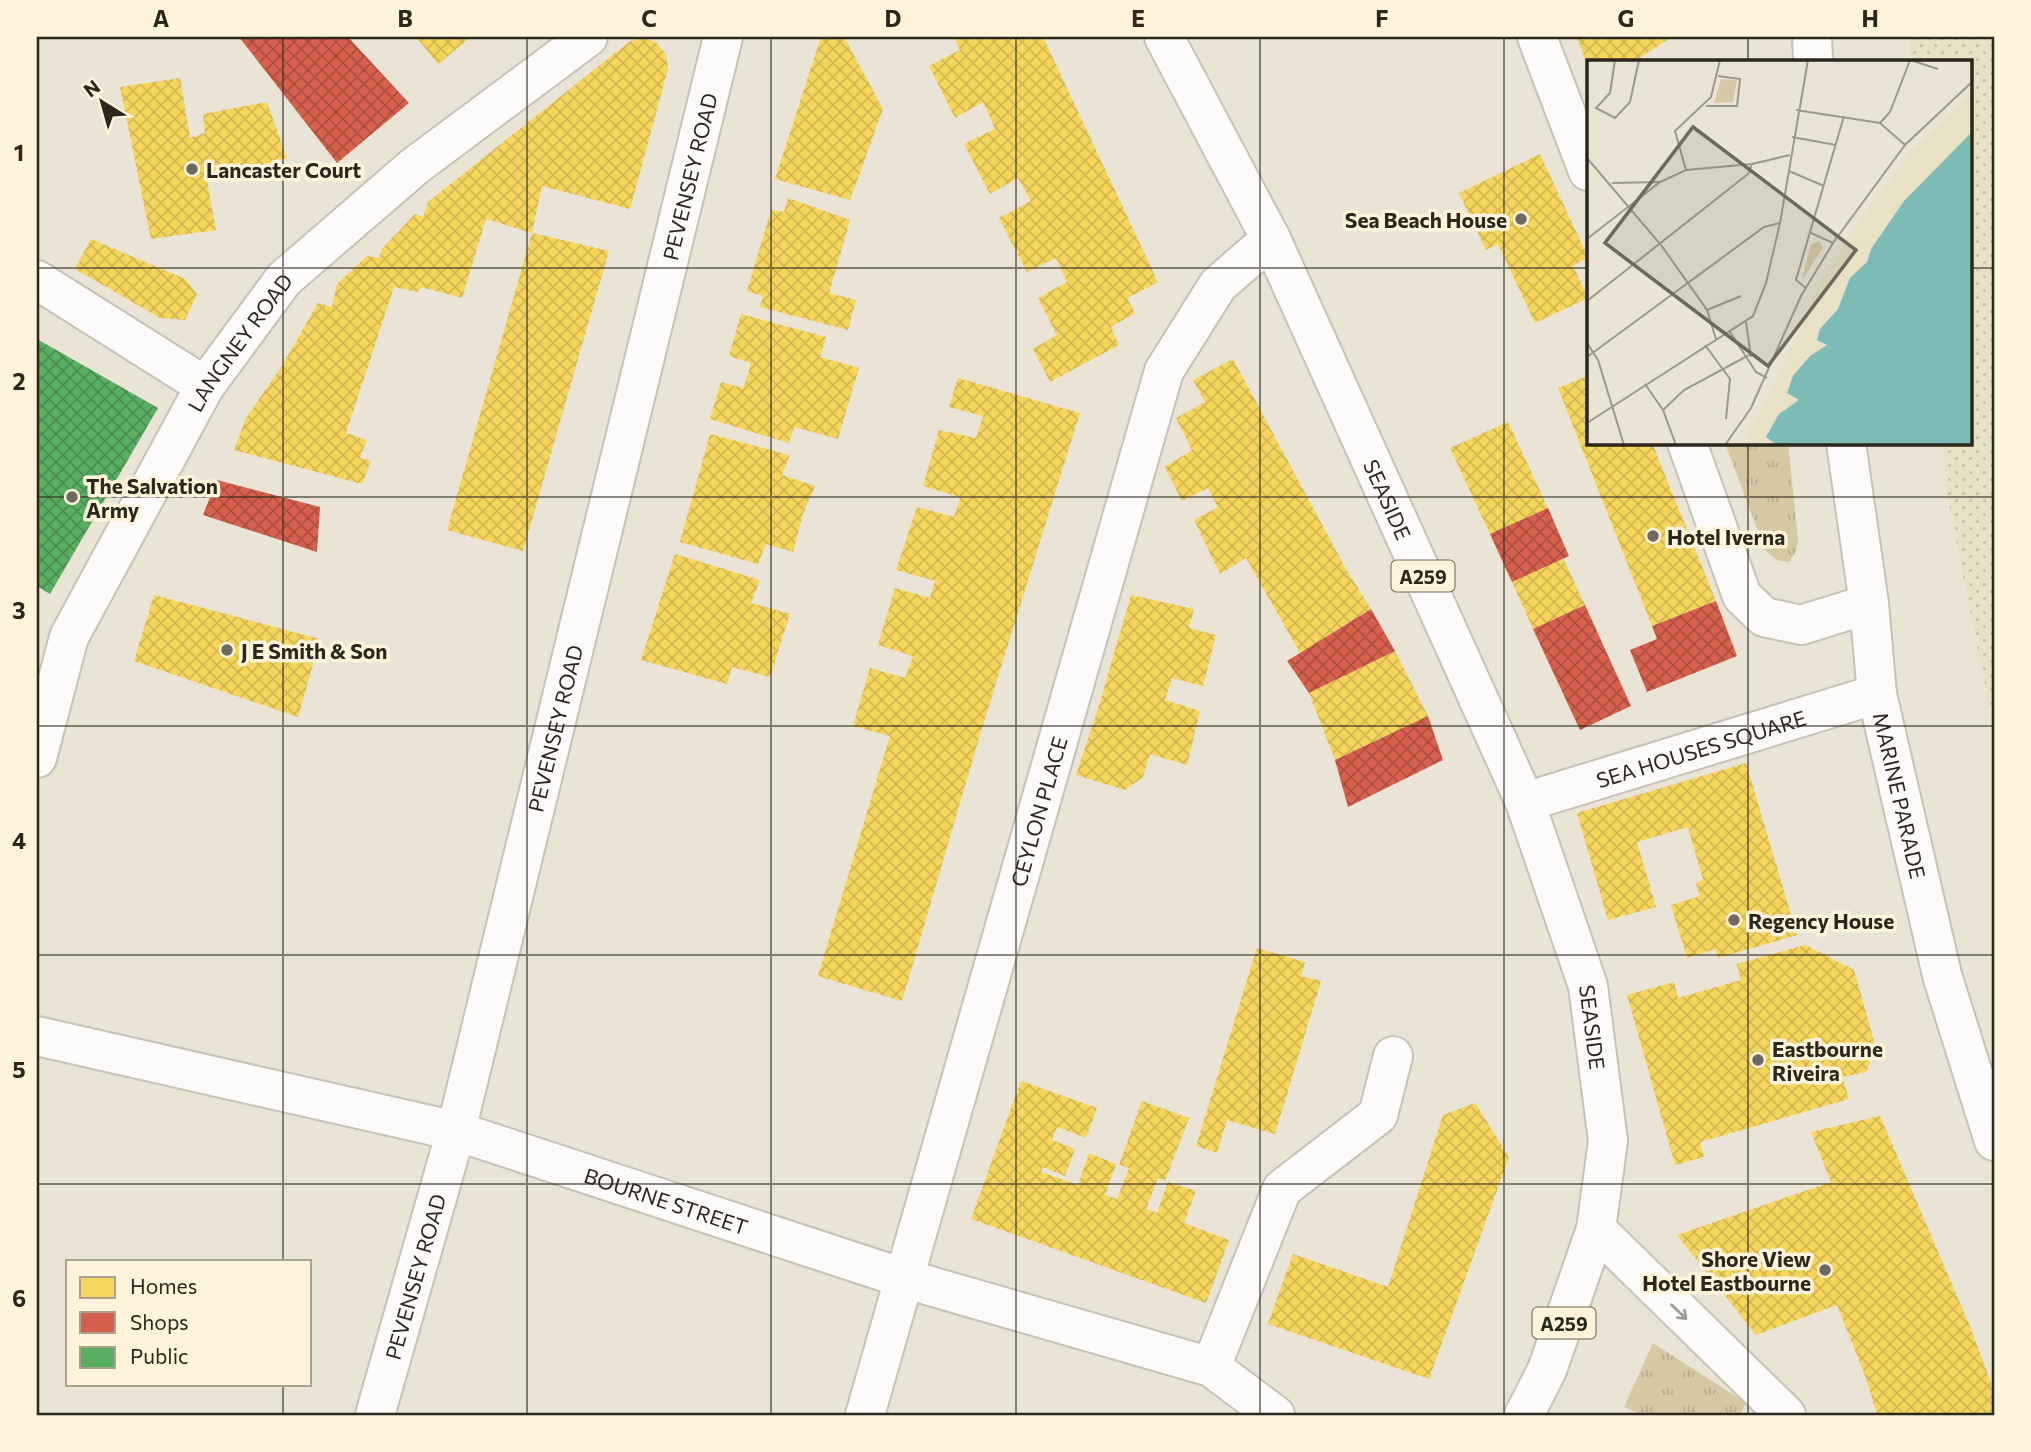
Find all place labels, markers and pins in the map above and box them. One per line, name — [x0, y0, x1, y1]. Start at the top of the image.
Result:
place label: Lancaster Court — [206, 157, 361, 182]
marker: Lancaster Court — [184, 161, 200, 177]
place label: Sea Beach House — [1345, 207, 1507, 232]
marker: Sea Beach House — [1513, 211, 1529, 227]
place label: The Salvation Army — [86, 473, 218, 522]
marker: The Salvation Army — [64, 489, 80, 505]
place label: Hotel Iverna — [1667, 524, 1785, 549]
marker: Hotel Iverna — [1645, 528, 1661, 544]
place label: J E Smith & Son — [241, 638, 387, 663]
marker: J E Smith & Son — [219, 642, 235, 658]
place label: Regency House — [1748, 908, 1894, 933]
marker: Regency House — [1726, 912, 1742, 928]
place label: Eastbourne Riveira — [1772, 1036, 1883, 1085]
marker: Eastbourne Riveira — [1750, 1052, 1766, 1068]
place label: Shore View Hotel Eastbourne — [1642, 1246, 1812, 1295]
marker: Shore View Hotel Eastbourne — [1817, 1262, 1833, 1278]

